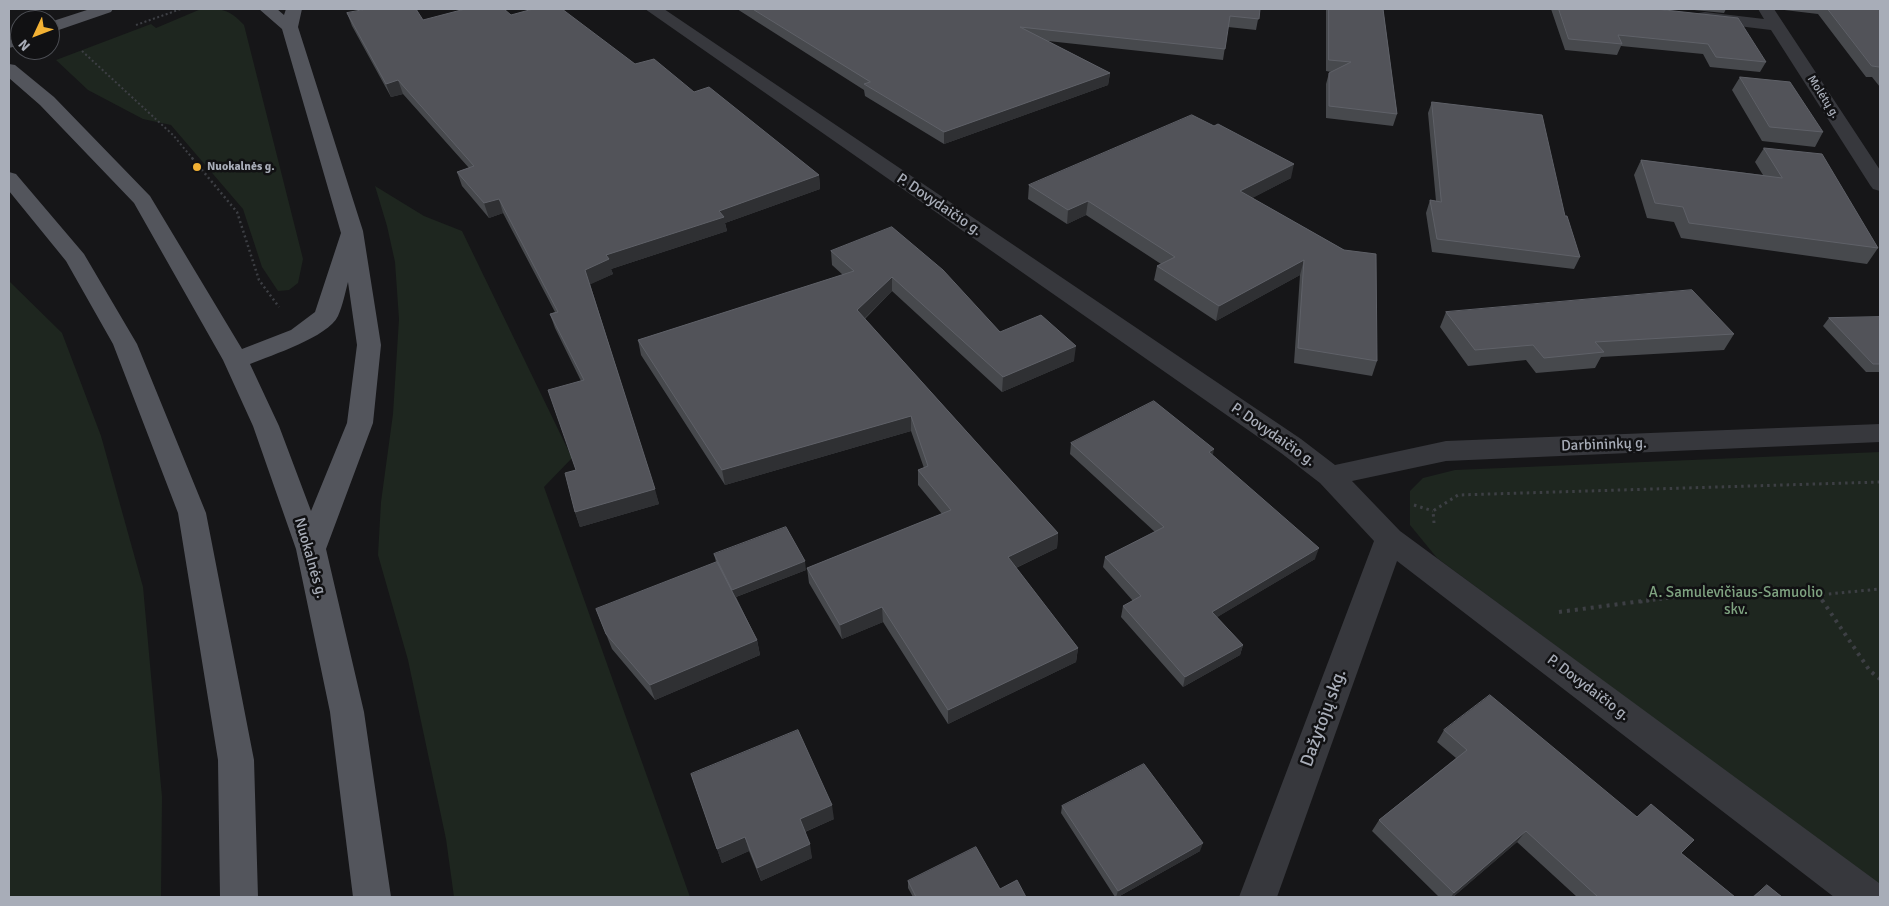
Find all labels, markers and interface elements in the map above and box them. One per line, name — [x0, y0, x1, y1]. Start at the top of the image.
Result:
north arrow — [10, 10, 60, 60]
text: N — [15, 36, 34, 54]
street label: Molėtų g. — [1804, 73, 1842, 121]
place label: Nuokalnės g. — [207, 160, 275, 174]
marker: Nuokalnės g. — [191, 161, 203, 173]
street label: P. Dovydaičio g. — [893, 170, 985, 240]
street label: P. Dovydaičio g. — [1227, 399, 1319, 471]
street label: Darbininkų g. — [1561, 435, 1647, 455]
street label: Nuokalnės g. — [290, 516, 330, 600]
park label: A. Samulevičiaus-Samuolio skv. — [1649, 584, 1823, 619]
street label: P. Dovydaičio g. — [1543, 651, 1633, 725]
street label: Dažytojų skg. — [1296, 666, 1352, 770]

